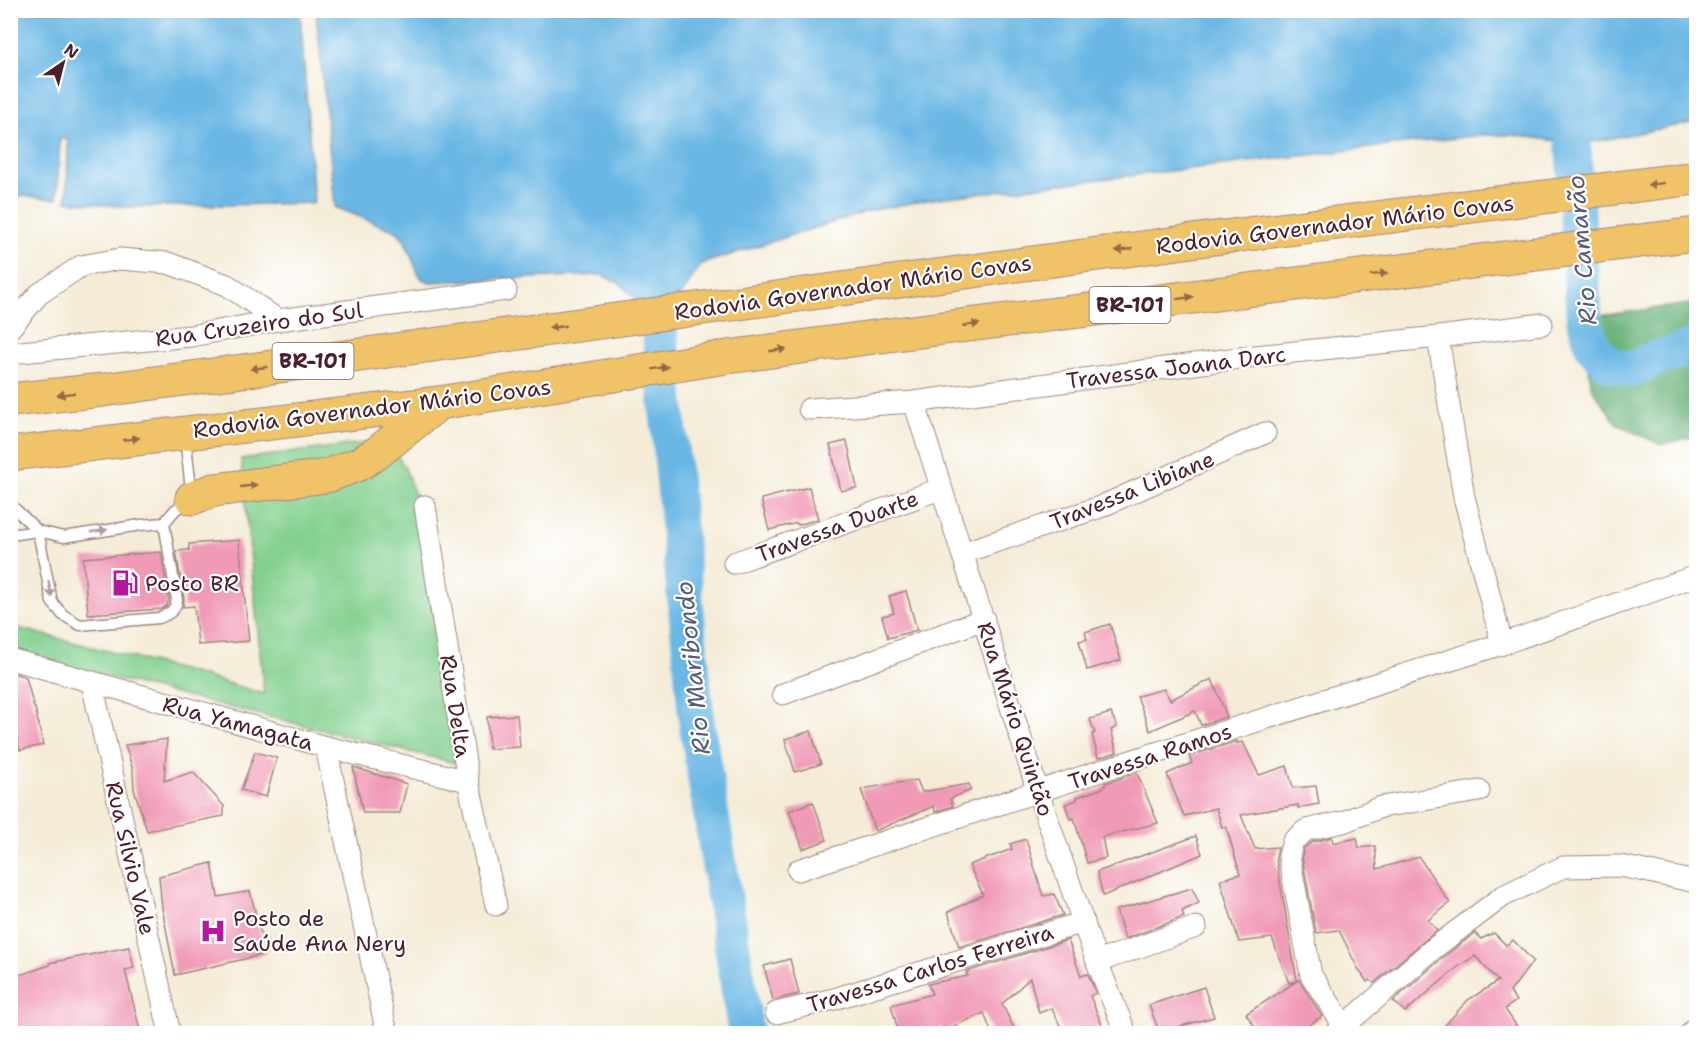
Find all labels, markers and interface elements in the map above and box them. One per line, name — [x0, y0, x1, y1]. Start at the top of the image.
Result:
north arrow — [33, 33, 93, 93]
text: N — [60, 39, 83, 63]
water label: Rio Camarão — [1560, 174, 1604, 326]
one-way arrow — [1647, 179, 1666, 188]
street label: Rodovia Governador Mário Covas — [1154, 188, 1516, 261]
one-way arrow — [1114, 246, 1133, 255]
street label: Rodovia Governador Mário Covas — [673, 248, 1034, 327]
one-way arrow — [1369, 270, 1388, 279]
road number: BR-101 — [1090, 287, 1170, 323]
one-way arrow — [1176, 294, 1195, 303]
street label: Rua Cruzeiro do Sul — [153, 296, 365, 353]
one-way arrow — [961, 320, 980, 330]
one-way arrow — [547, 322, 566, 331]
street label: Travessa Joana Darc — [1064, 340, 1288, 395]
road number: BR-101 — [272, 343, 354, 379]
one-way arrow — [768, 346, 787, 355]
one-way arrow — [651, 363, 670, 372]
one-way arrow — [250, 364, 269, 373]
street label: Rodovia Governador Mário Covas — [191, 372, 553, 445]
one-way arrow — [57, 389, 76, 399]
one-way arrow — [122, 434, 141, 444]
street label: Travessa Libiane — [1046, 444, 1219, 537]
one-way arrow — [240, 481, 259, 491]
street label: Travessa Duarte — [752, 484, 922, 569]
one-way arrow — [89, 527, 108, 536]
fuel station icon: Posto BR — [110, 568, 140, 598]
place label: Posto BR — [145, 569, 239, 598]
one-way arrow — [46, 579, 55, 598]
water label: Rio Maribondo — [668, 580, 718, 756]
street label: Rua Mário Quintão — [970, 618, 1061, 820]
street label: Rua Delta — [433, 652, 478, 760]
street label: Rua Yamagata — [159, 689, 317, 758]
street label: Travessa Ramos — [1065, 716, 1236, 797]
street label: Rua Silvio Vale — [99, 778, 162, 938]
place label: Posto de Saúde Ana Nery — [233, 904, 406, 958]
hospital icon: Posto de Saúde Ana Nery — [198, 916, 228, 946]
street label: Travessa Carlos Ferreira — [803, 917, 1057, 1020]

